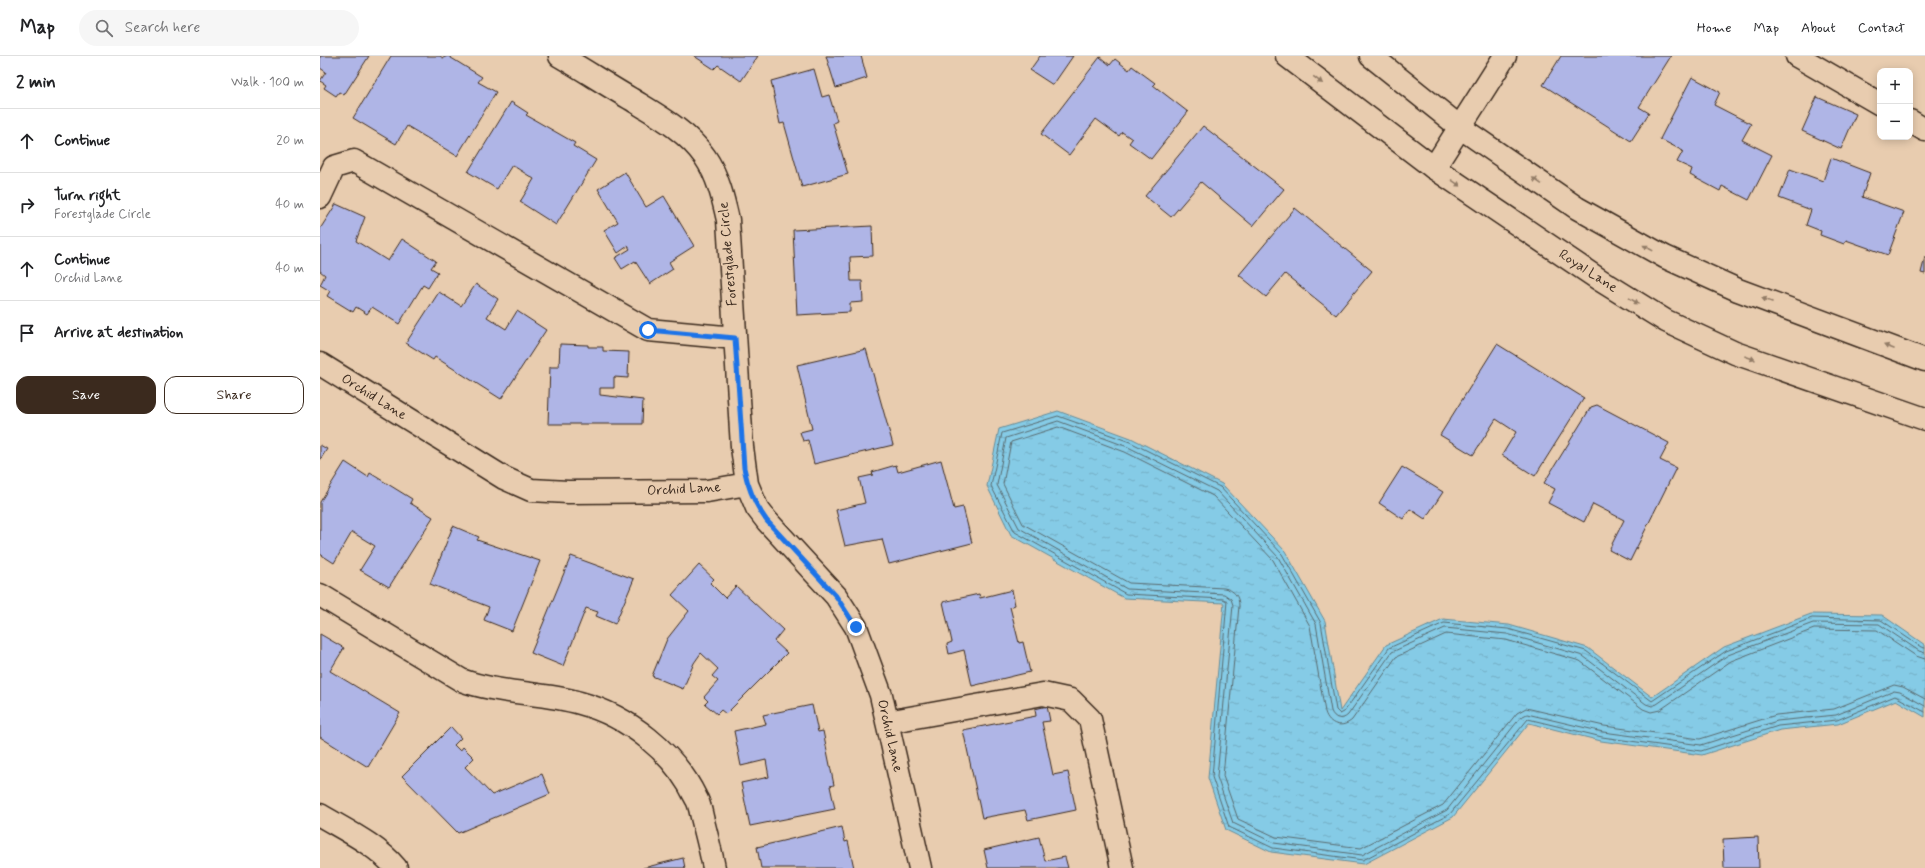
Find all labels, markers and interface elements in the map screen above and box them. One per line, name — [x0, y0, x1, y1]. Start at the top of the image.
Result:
search box — [79, 10, 359, 46]
text: Map — [20, 15, 55, 40]
icon: search — [93, 17, 115, 39]
text: Search here — [125, 18, 200, 38]
text: Home — [1697, 19, 1731, 37]
text: Map — [1753, 19, 1779, 37]
text: About — [1801, 19, 1836, 37]
text: Contact — [1858, 19, 1905, 37]
map controls — [1877, 68, 1913, 140]
button: + — [1877, 68, 1913, 104]
text: 2 min — [16, 71, 56, 93]
text: Walk · 100 m — [231, 74, 304, 91]
one-way arrow — [1312, 75, 1323, 84]
button: − — [1877, 104, 1913, 140]
icon: ahead — [16, 130, 38, 152]
text: Continue — [54, 131, 110, 151]
text: 20 m — [276, 132, 304, 149]
one-way arrow — [1532, 177, 1542, 185]
one-way arrow — [1450, 179, 1461, 186]
text: Turn right — [54, 186, 121, 206]
icon: right — [16, 194, 38, 216]
text: 40 m — [275, 196, 304, 213]
street label: Forestglade Circle — [714, 201, 742, 307]
text: Forestglade Circle — [54, 206, 151, 223]
one-way arrow — [1642, 244, 1654, 251]
street label: Royal Lane — [1555, 245, 1621, 297]
text: Continue — [54, 250, 110, 270]
icon: ahead — [16, 258, 38, 280]
text: 40 m — [275, 260, 304, 277]
text: Orchid Lane — [54, 270, 123, 287]
one-way arrow — [1629, 297, 1639, 305]
one-way arrow — [1761, 297, 1773, 303]
route start — [639, 321, 657, 339]
icon: arrive — [16, 322, 38, 344]
text: Arrive at destination — [54, 323, 183, 343]
one-way arrow — [1882, 343, 1894, 349]
one-way arrow — [1745, 356, 1757, 362]
street label: Orchid Lane — [338, 370, 411, 424]
button: Save — [16, 376, 156, 414]
button: Share — [164, 376, 304, 414]
street label: Orchid Lane — [647, 478, 722, 500]
route end — [847, 618, 865, 636]
street label: Orchid Lane — [873, 698, 907, 774]

